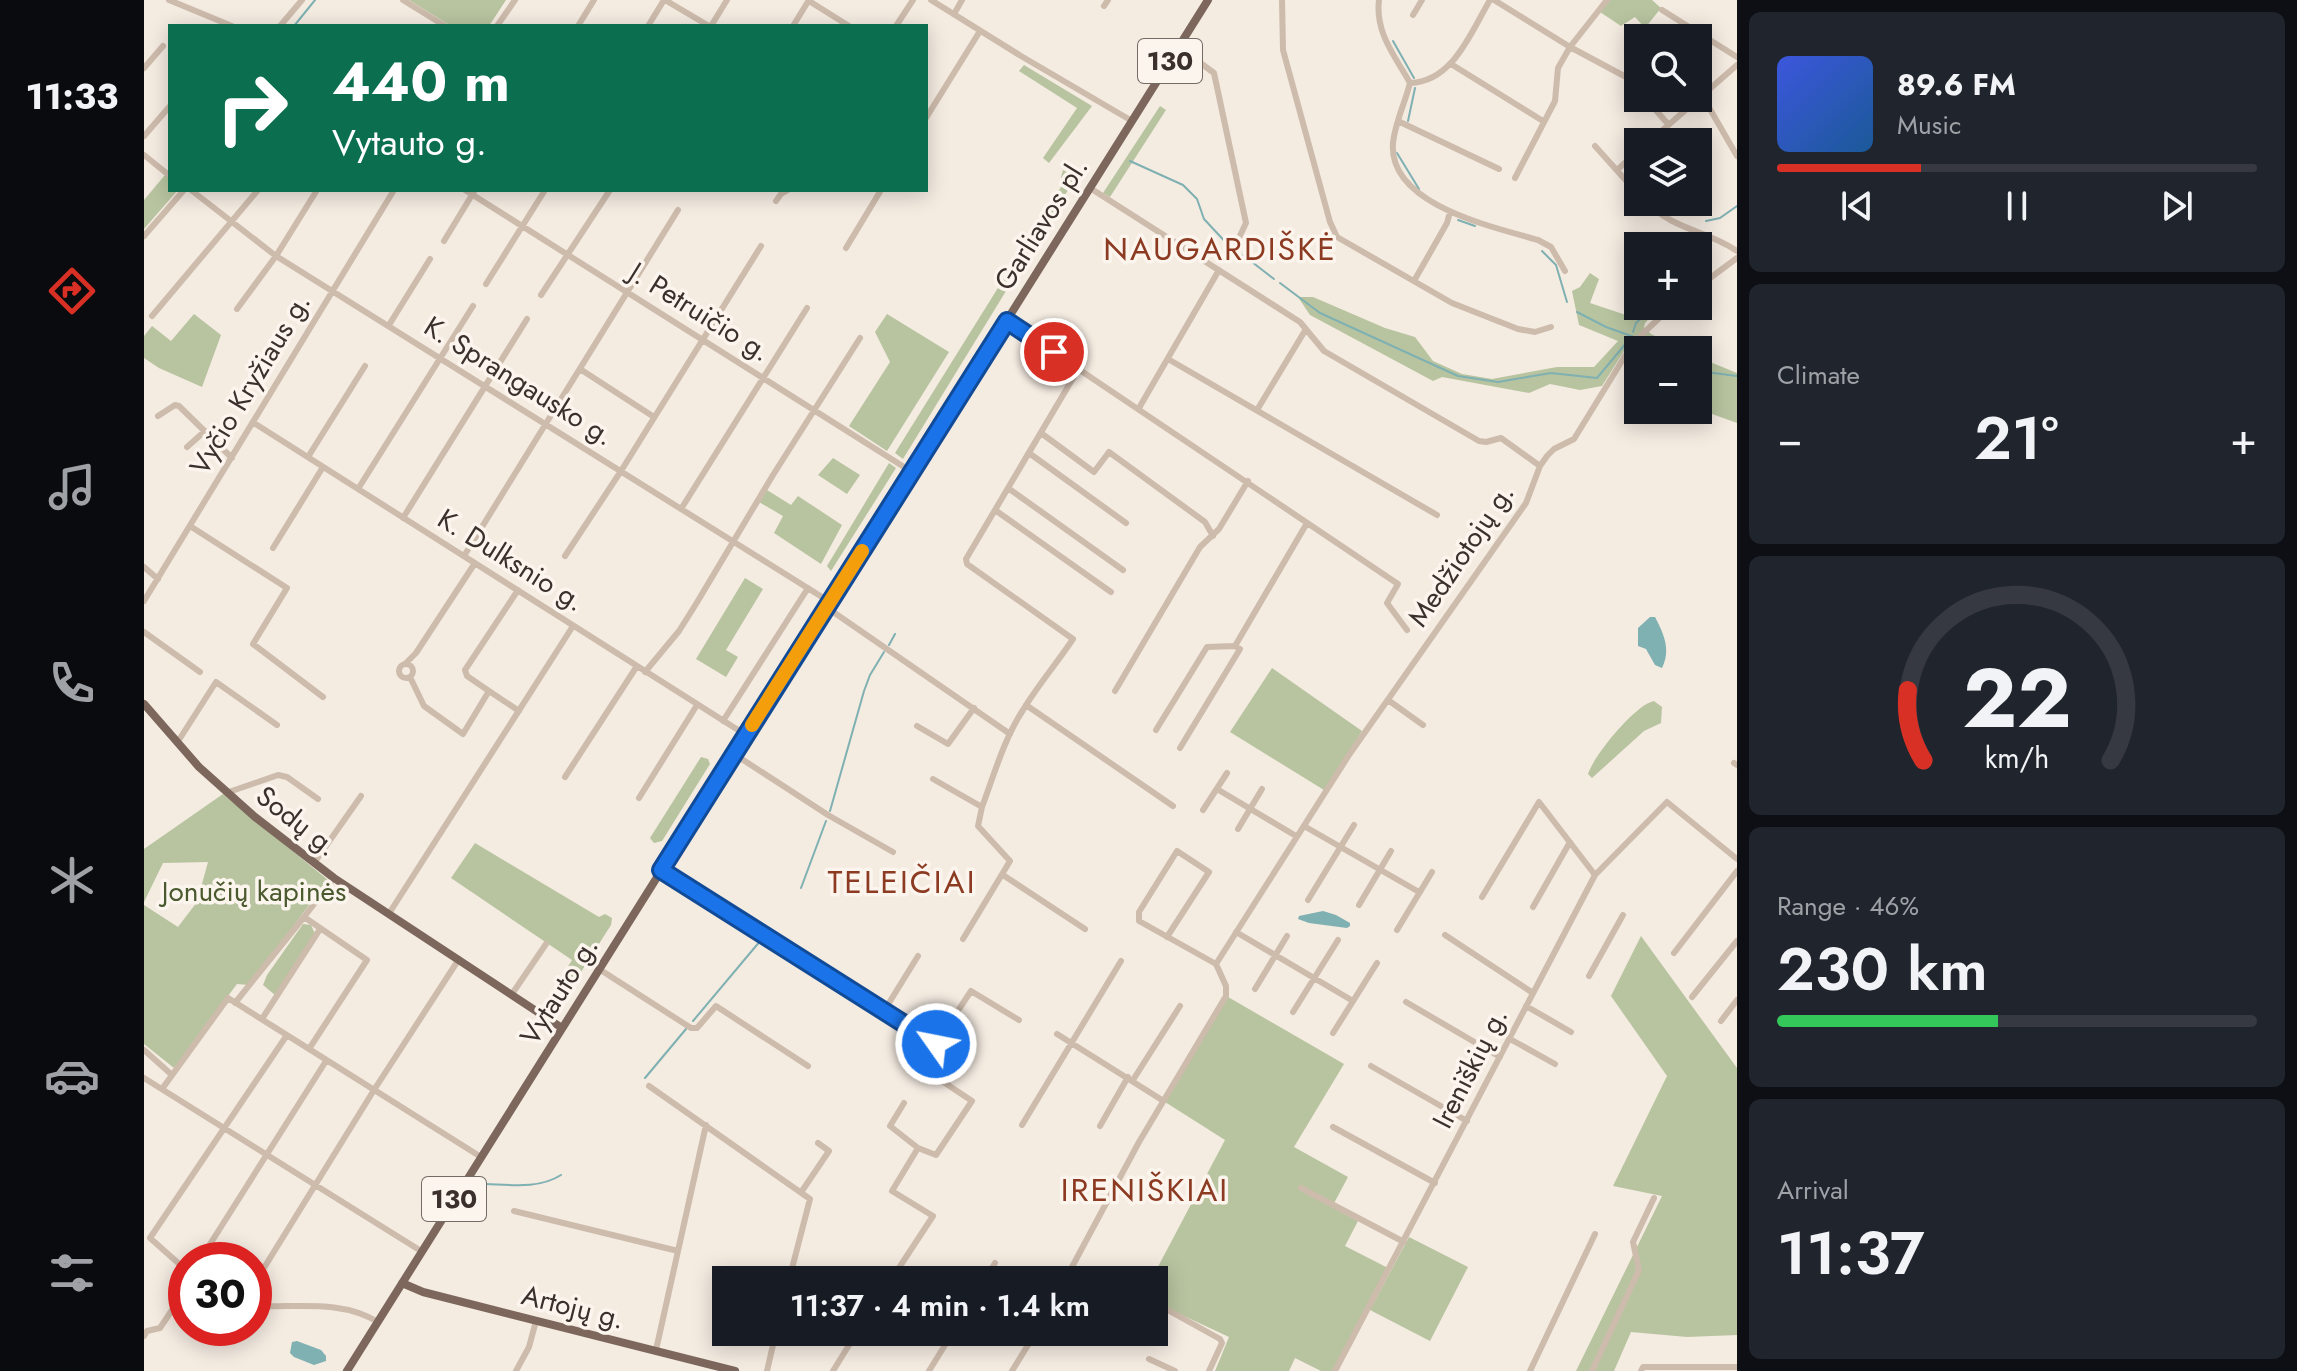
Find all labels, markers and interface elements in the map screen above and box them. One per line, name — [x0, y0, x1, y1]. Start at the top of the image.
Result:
map controls — [1624, 24, 1712, 424]
button: search — [1624, 24, 1712, 112]
road number: 130 — [1138, 39, 1202, 83]
text: 440 m — [332, 41, 510, 122]
icon: right — [200, 56, 304, 160]
text: 89.6 FM — [1897, 63, 2016, 106]
text: 11:33 — [26, 70, 118, 122]
text: Music — [1897, 106, 1961, 144]
text: Vytauto g. — [332, 116, 487, 168]
button: layers — [1624, 128, 1712, 216]
street label: Garliavos pl. — [984, 150, 1098, 298]
icon: previous — [1835, 184, 1879, 228]
icon: pause — [1995, 184, 2039, 228]
icon: next — [2155, 184, 2199, 228]
district label: NAUGARDIŠKĖ — [1103, 226, 1337, 272]
button: + — [1624, 232, 1712, 320]
street label: J. Petruičio g. — [618, 250, 778, 372]
icon: directions — [44, 263, 100, 319]
street label: Vyčio Kryžiaus g. — [179, 285, 321, 483]
street label: K. Sprangausko g. — [416, 306, 622, 456]
pin — [1020, 318, 1088, 386]
icon: arrive — [1032, 330, 1076, 374]
button: − — [1624, 336, 1712, 424]
text: Climate — [1777, 356, 1860, 394]
text: 21° — [1974, 395, 2059, 482]
text: − — [1777, 407, 1803, 471]
text: + — [2230, 407, 2257, 471]
icon: music — [44, 459, 100, 515]
street label: Medžiotojų g. — [1398, 475, 1524, 635]
street label: K. Dulksnio g. — [430, 499, 592, 621]
text: 22 — [1962, 638, 2072, 758]
icon: phone — [44, 655, 100, 711]
text: km/h — [1985, 738, 2049, 780]
street label: Sodų g. — [247, 776, 347, 866]
icon: climate — [44, 852, 100, 908]
district label: TELEIČIAI — [827, 859, 977, 905]
park label: Jonučių kapinės — [158, 871, 346, 912]
text: Range · 46% — [1777, 887, 1919, 925]
text: 230 km — [1777, 926, 1988, 1013]
street label: Vytauto g. — [510, 929, 608, 1053]
street label: Ireniškių g. — [1422, 1000, 1518, 1136]
position arrow — [894, 1002, 978, 1086]
icon: car — [44, 1048, 100, 1104]
district label: IRENIŠKIAI — [1061, 1167, 1229, 1213]
text: Arrival — [1777, 1171, 1849, 1209]
road number: 130 — [422, 1177, 486, 1221]
text: 11:37 — [1777, 1210, 1924, 1297]
speed limit sign: 30 — [168, 1242, 272, 1346]
icon: filters — [44, 1245, 100, 1301]
street label: Artojų g. — [517, 1274, 629, 1340]
text: 11:37 · 4 min · 1.4 km — [790, 1284, 1090, 1327]

